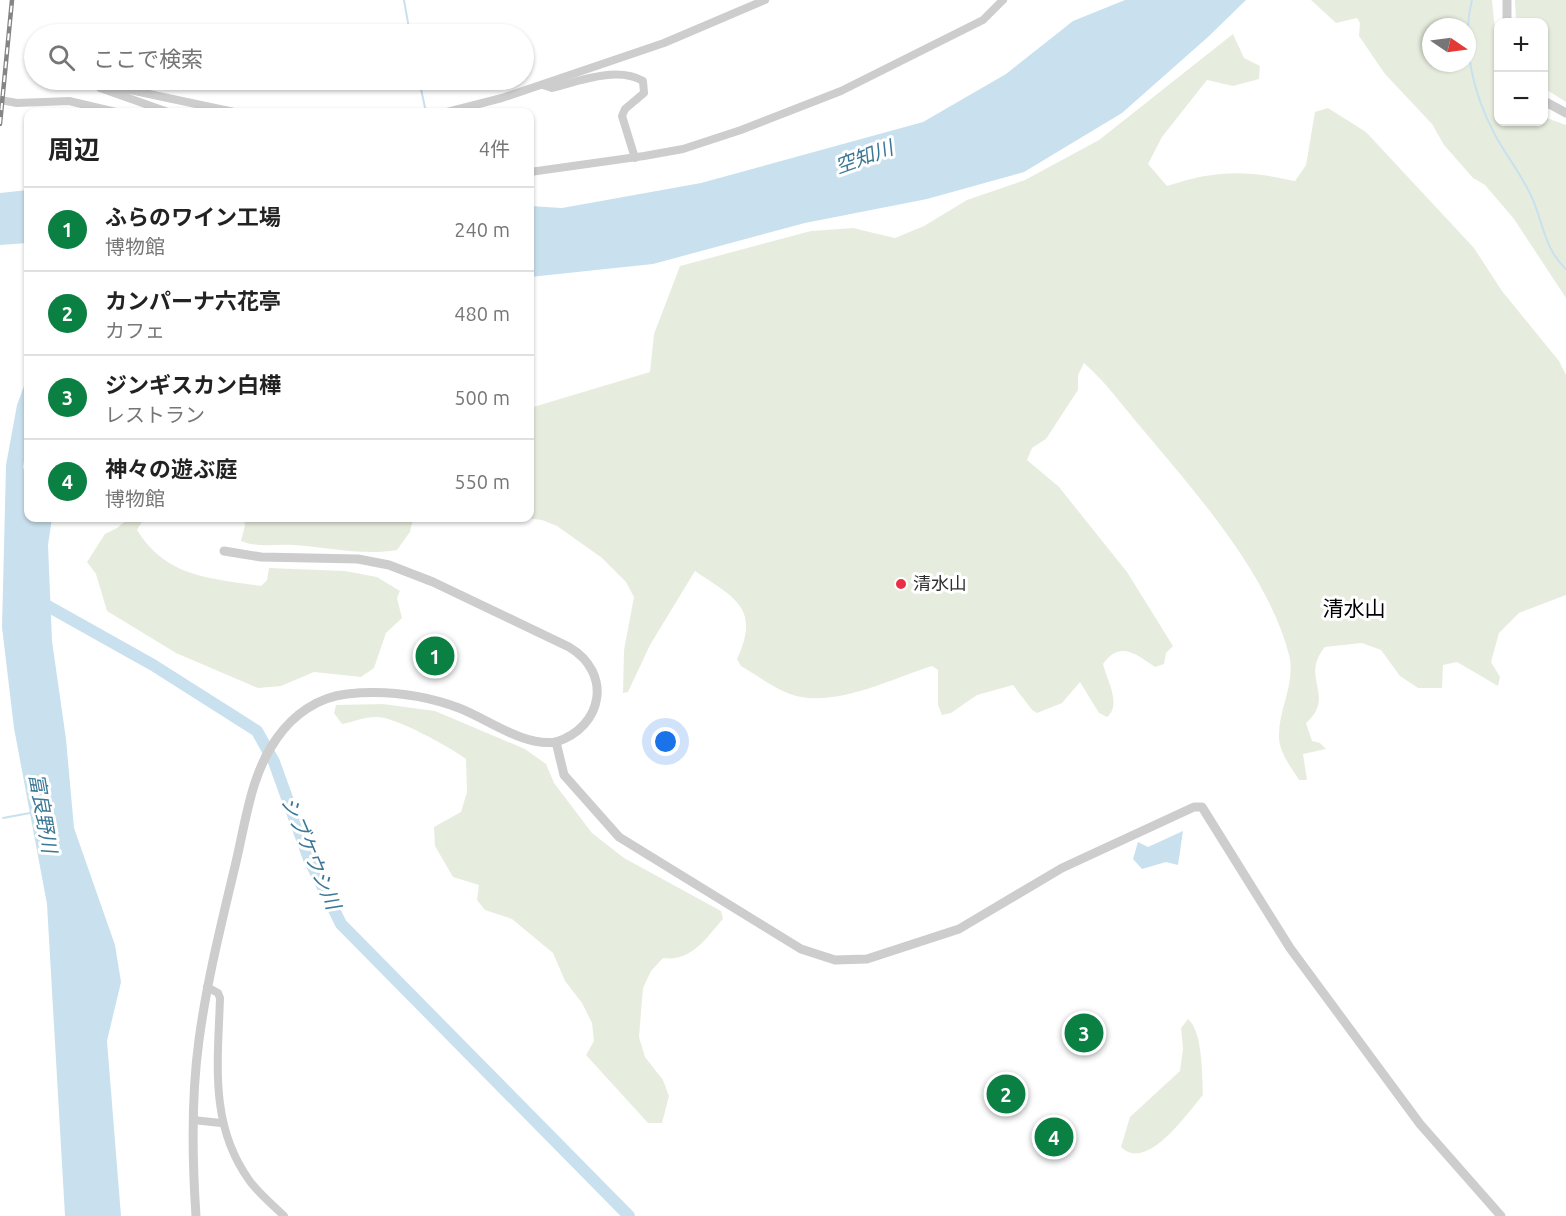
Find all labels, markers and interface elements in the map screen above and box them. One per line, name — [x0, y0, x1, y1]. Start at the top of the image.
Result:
north arrow — [1422, 18, 1476, 72]
map controls — [1494, 18, 1548, 126]
button: + — [1494, 18, 1548, 72]
search box — [24, 24, 534, 90]
icon: search — [45, 41, 78, 74]
text: ここで検索 — [93, 46, 203, 71]
button: − — [1494, 72, 1548, 126]
text: 周辺 — [48, 135, 100, 164]
water label: 空知川 — [832, 135, 898, 178]
text: 4件 — [479, 137, 510, 160]
text: ふらのワイン工場 — [105, 204, 281, 229]
text: 1 — [62, 218, 73, 241]
text: 240 m — [454, 218, 510, 241]
text: 博物館 — [105, 235, 165, 258]
text: カンパーナ六花亭 — [105, 288, 281, 313]
text: 2 — [62, 302, 73, 325]
text: 480 m — [454, 302, 510, 325]
text: カフェ — [105, 319, 165, 342]
text: ジンギスカン白樺 — [105, 372, 281, 397]
text: 3 — [62, 386, 73, 409]
text: 500 m — [454, 386, 510, 409]
text: レストラン — [105, 403, 205, 426]
text: 神々の遊ぶ庭 — [105, 456, 237, 481]
text: 4 — [62, 470, 73, 493]
text: 550 m — [454, 470, 510, 493]
text: 博物館 — [105, 487, 165, 510]
place label: 清水山 — [913, 573, 967, 593]
marker: 清水山 — [894, 577, 908, 591]
district label: 清水山 — [1323, 596, 1386, 620]
pin: 1 — [416, 634, 454, 678]
your location — [651, 727, 680, 756]
water label: 富良野川 — [25, 772, 62, 856]
water label: シブケウシ川 — [277, 793, 346, 914]
pin: 3 — [1064, 1010, 1104, 1056]
pin: 2 — [986, 1072, 1026, 1116]
pin: 4 — [1034, 1114, 1074, 1160]

